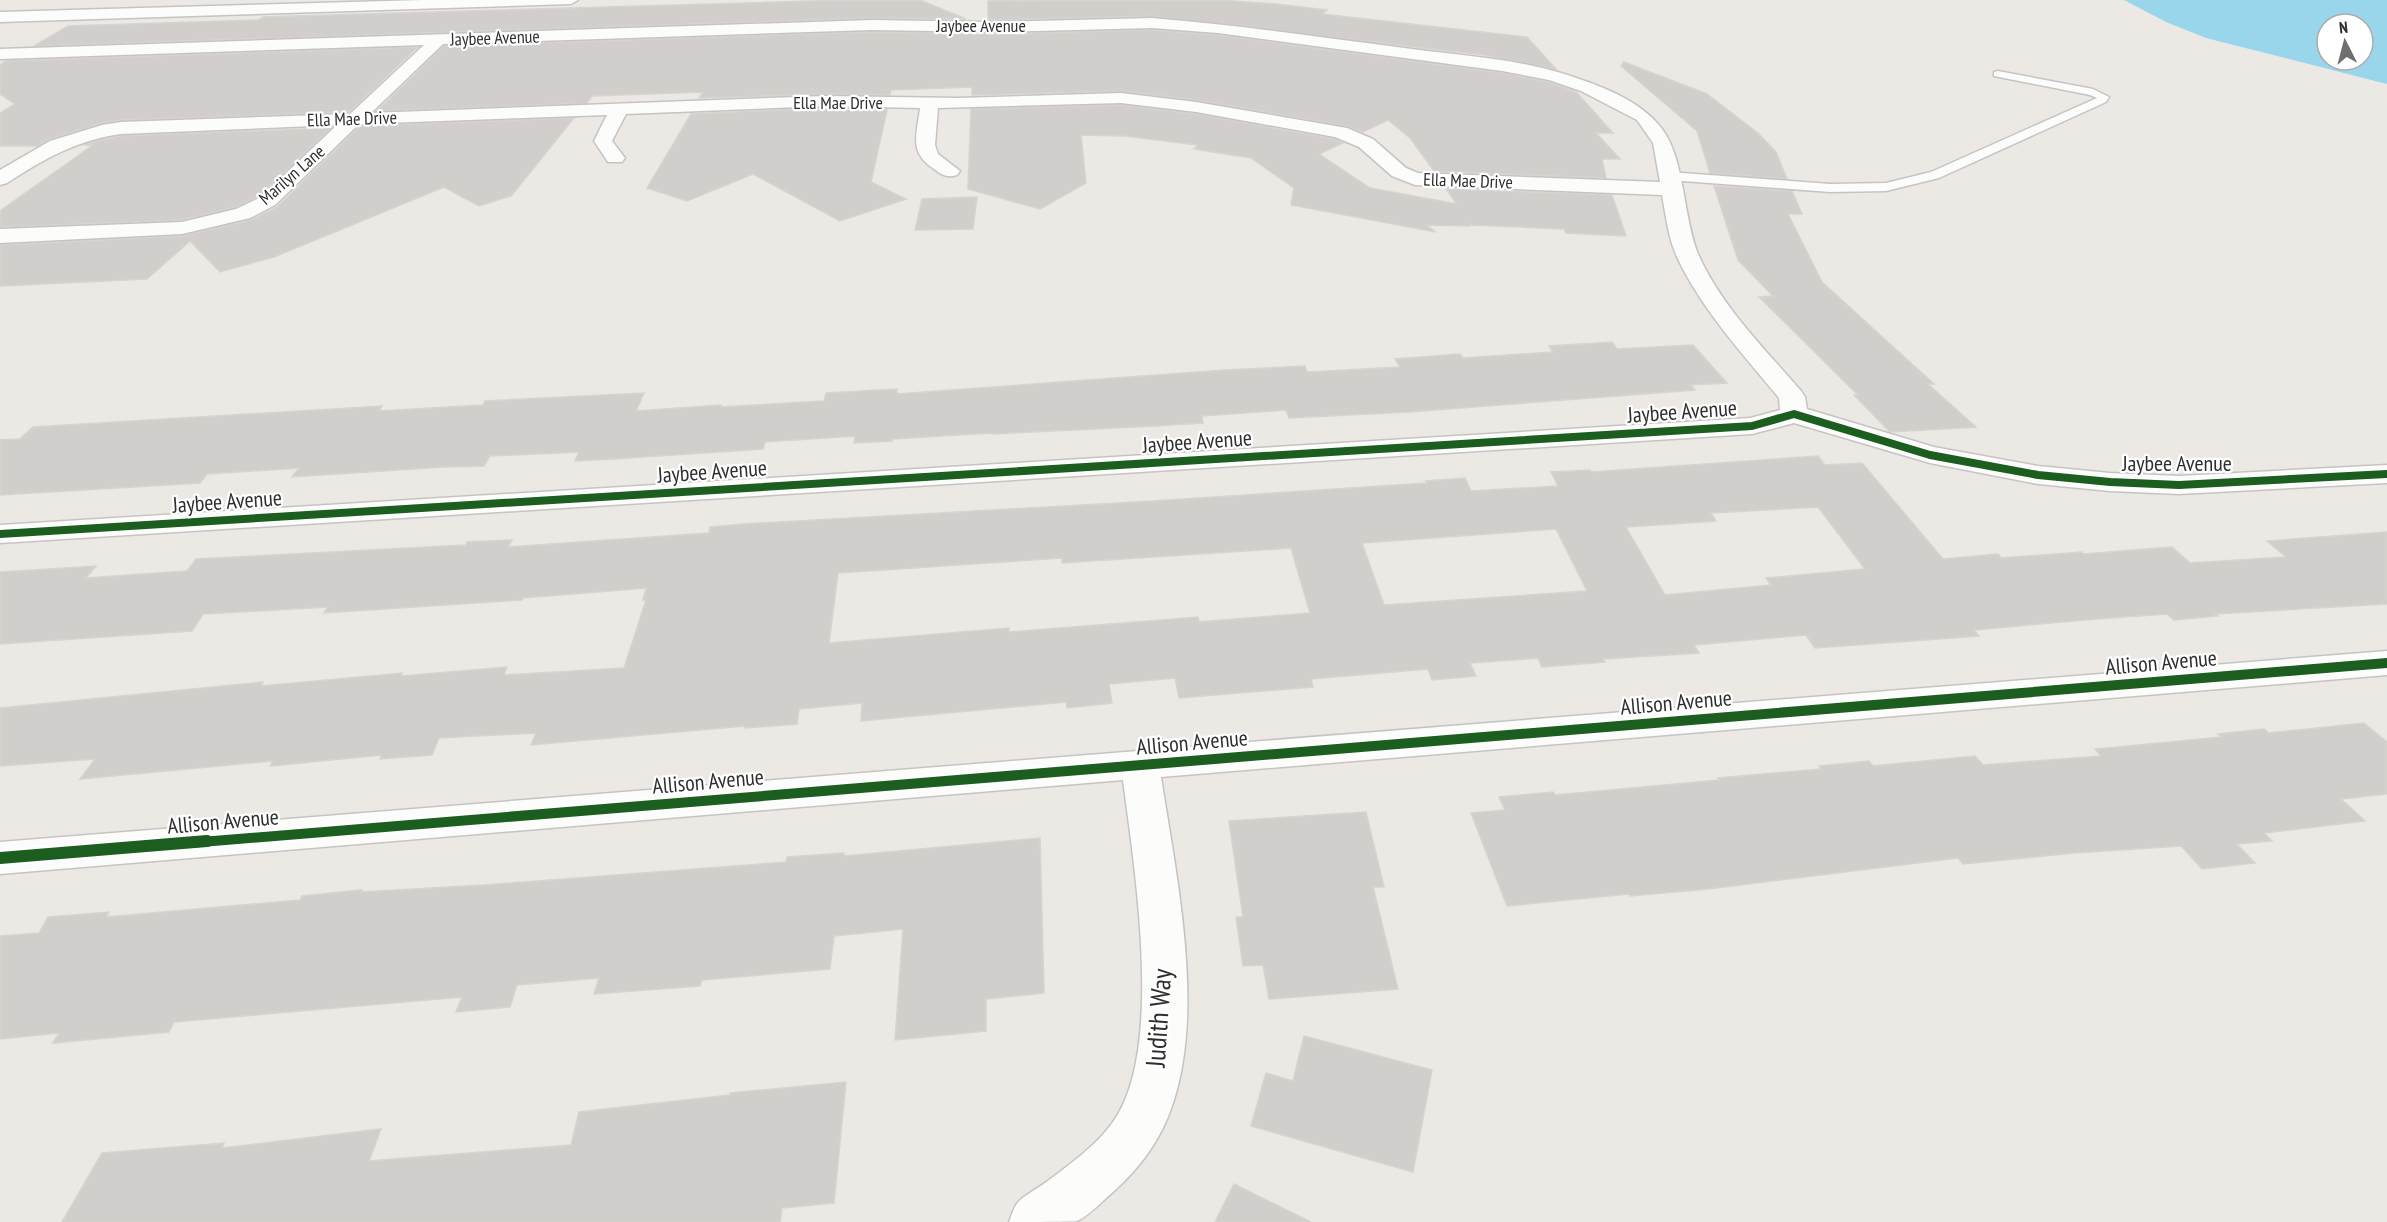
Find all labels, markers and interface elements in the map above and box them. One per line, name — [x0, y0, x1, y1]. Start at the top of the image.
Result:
north arrow — [2315, 12, 2375, 72]
street label: Jaybee Avenue — [935, 14, 1026, 37]
text: N — [2338, 17, 2349, 37]
street label: Jaybee Avenue — [449, 24, 540, 51]
street label: Ella Mae Drive — [793, 91, 883, 114]
street label: Ella Mae Drive — [307, 105, 397, 132]
street label: Marilyn Lane — [254, 140, 329, 210]
street label: Ella Mae Drive — [1423, 167, 1513, 194]
street label: Jaybee Avenue — [1625, 393, 1738, 429]
street label: Jaybee Avenue — [1140, 423, 1253, 459]
street label: Jaybee Avenue — [2121, 449, 2232, 477]
street label: Jaybee Avenue — [655, 453, 768, 489]
street label: Jaybee Avenue — [170, 483, 283, 519]
street label: Allison Avenue — [2104, 643, 2218, 681]
street label: Allison Avenue — [1619, 683, 1733, 721]
street label: Allison Avenue — [1135, 723, 1249, 761]
street label: Allison Avenue — [651, 762, 765, 800]
street label: Allison Avenue — [166, 802, 280, 840]
street label: Judith Way — [1138, 967, 1178, 1069]

